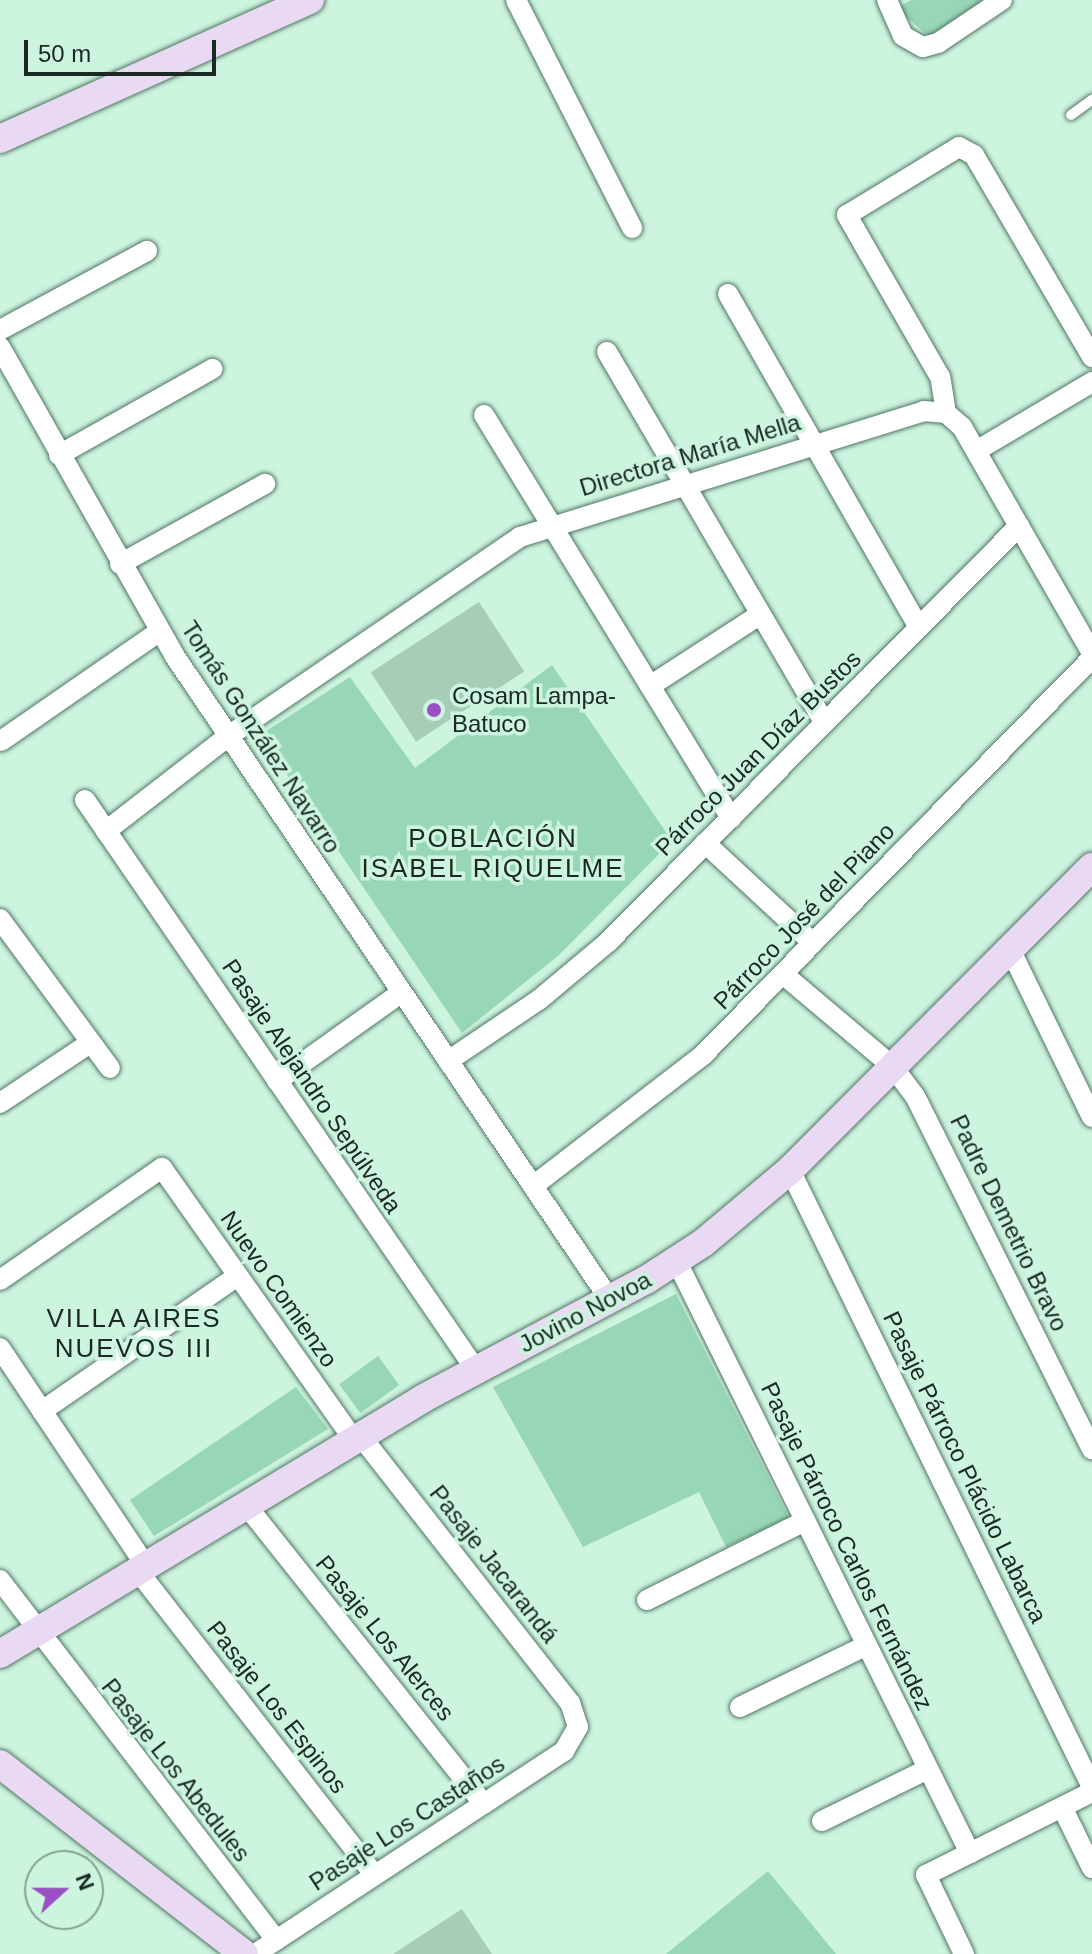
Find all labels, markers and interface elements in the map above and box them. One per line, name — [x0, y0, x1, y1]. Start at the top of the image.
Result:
scale bar — [28, 24, 220, 74]
text: 50 m — [38, 40, 91, 67]
street label: Directora María Mella — [576, 408, 804, 502]
street label: Tomás González Navarro — [175, 616, 347, 858]
street label: Párroco Juan Díaz Bustos — [649, 644, 867, 862]
place label: Cosam Lampa- Batuco — [452, 682, 616, 738]
marker: Cosam Lampa- Batuco — [423, 699, 445, 721]
street label: Párroco José del Piano — [707, 817, 901, 1015]
district label: POBLACIÓN ISABEL RIQUELME — [361, 823, 625, 884]
street label: Pasaje Alejandro Sepúlveda — [216, 953, 408, 1219]
street label: Padre Demetrio Bravo — [944, 1110, 1074, 1336]
street label: Nuevo Comienzo — [214, 1205, 344, 1373]
street label: Jovino Novoa — [514, 1265, 656, 1359]
district label: VILLA AIRES NUEVOS III — [45, 1303, 223, 1364]
street label: Pasaje Párroco Plácido Labarca — [877, 1307, 1053, 1627]
street label: Pasaje Párroco Carlos Fernández — [755, 1377, 939, 1715]
street label: Pasaje Jacarandá — [424, 1479, 564, 1649]
street label: Pasaje Los Alerces — [309, 1549, 461, 1727]
street label: Pasaje Los Espinos — [201, 1615, 353, 1799]
street label: Pasaje Los Abedules — [95, 1672, 257, 1868]
street label: Pasaje Los Castaños — [304, 1749, 510, 1897]
north arrow — [24, 1850, 104, 1930]
text: N — [70, 1870, 100, 1894]

